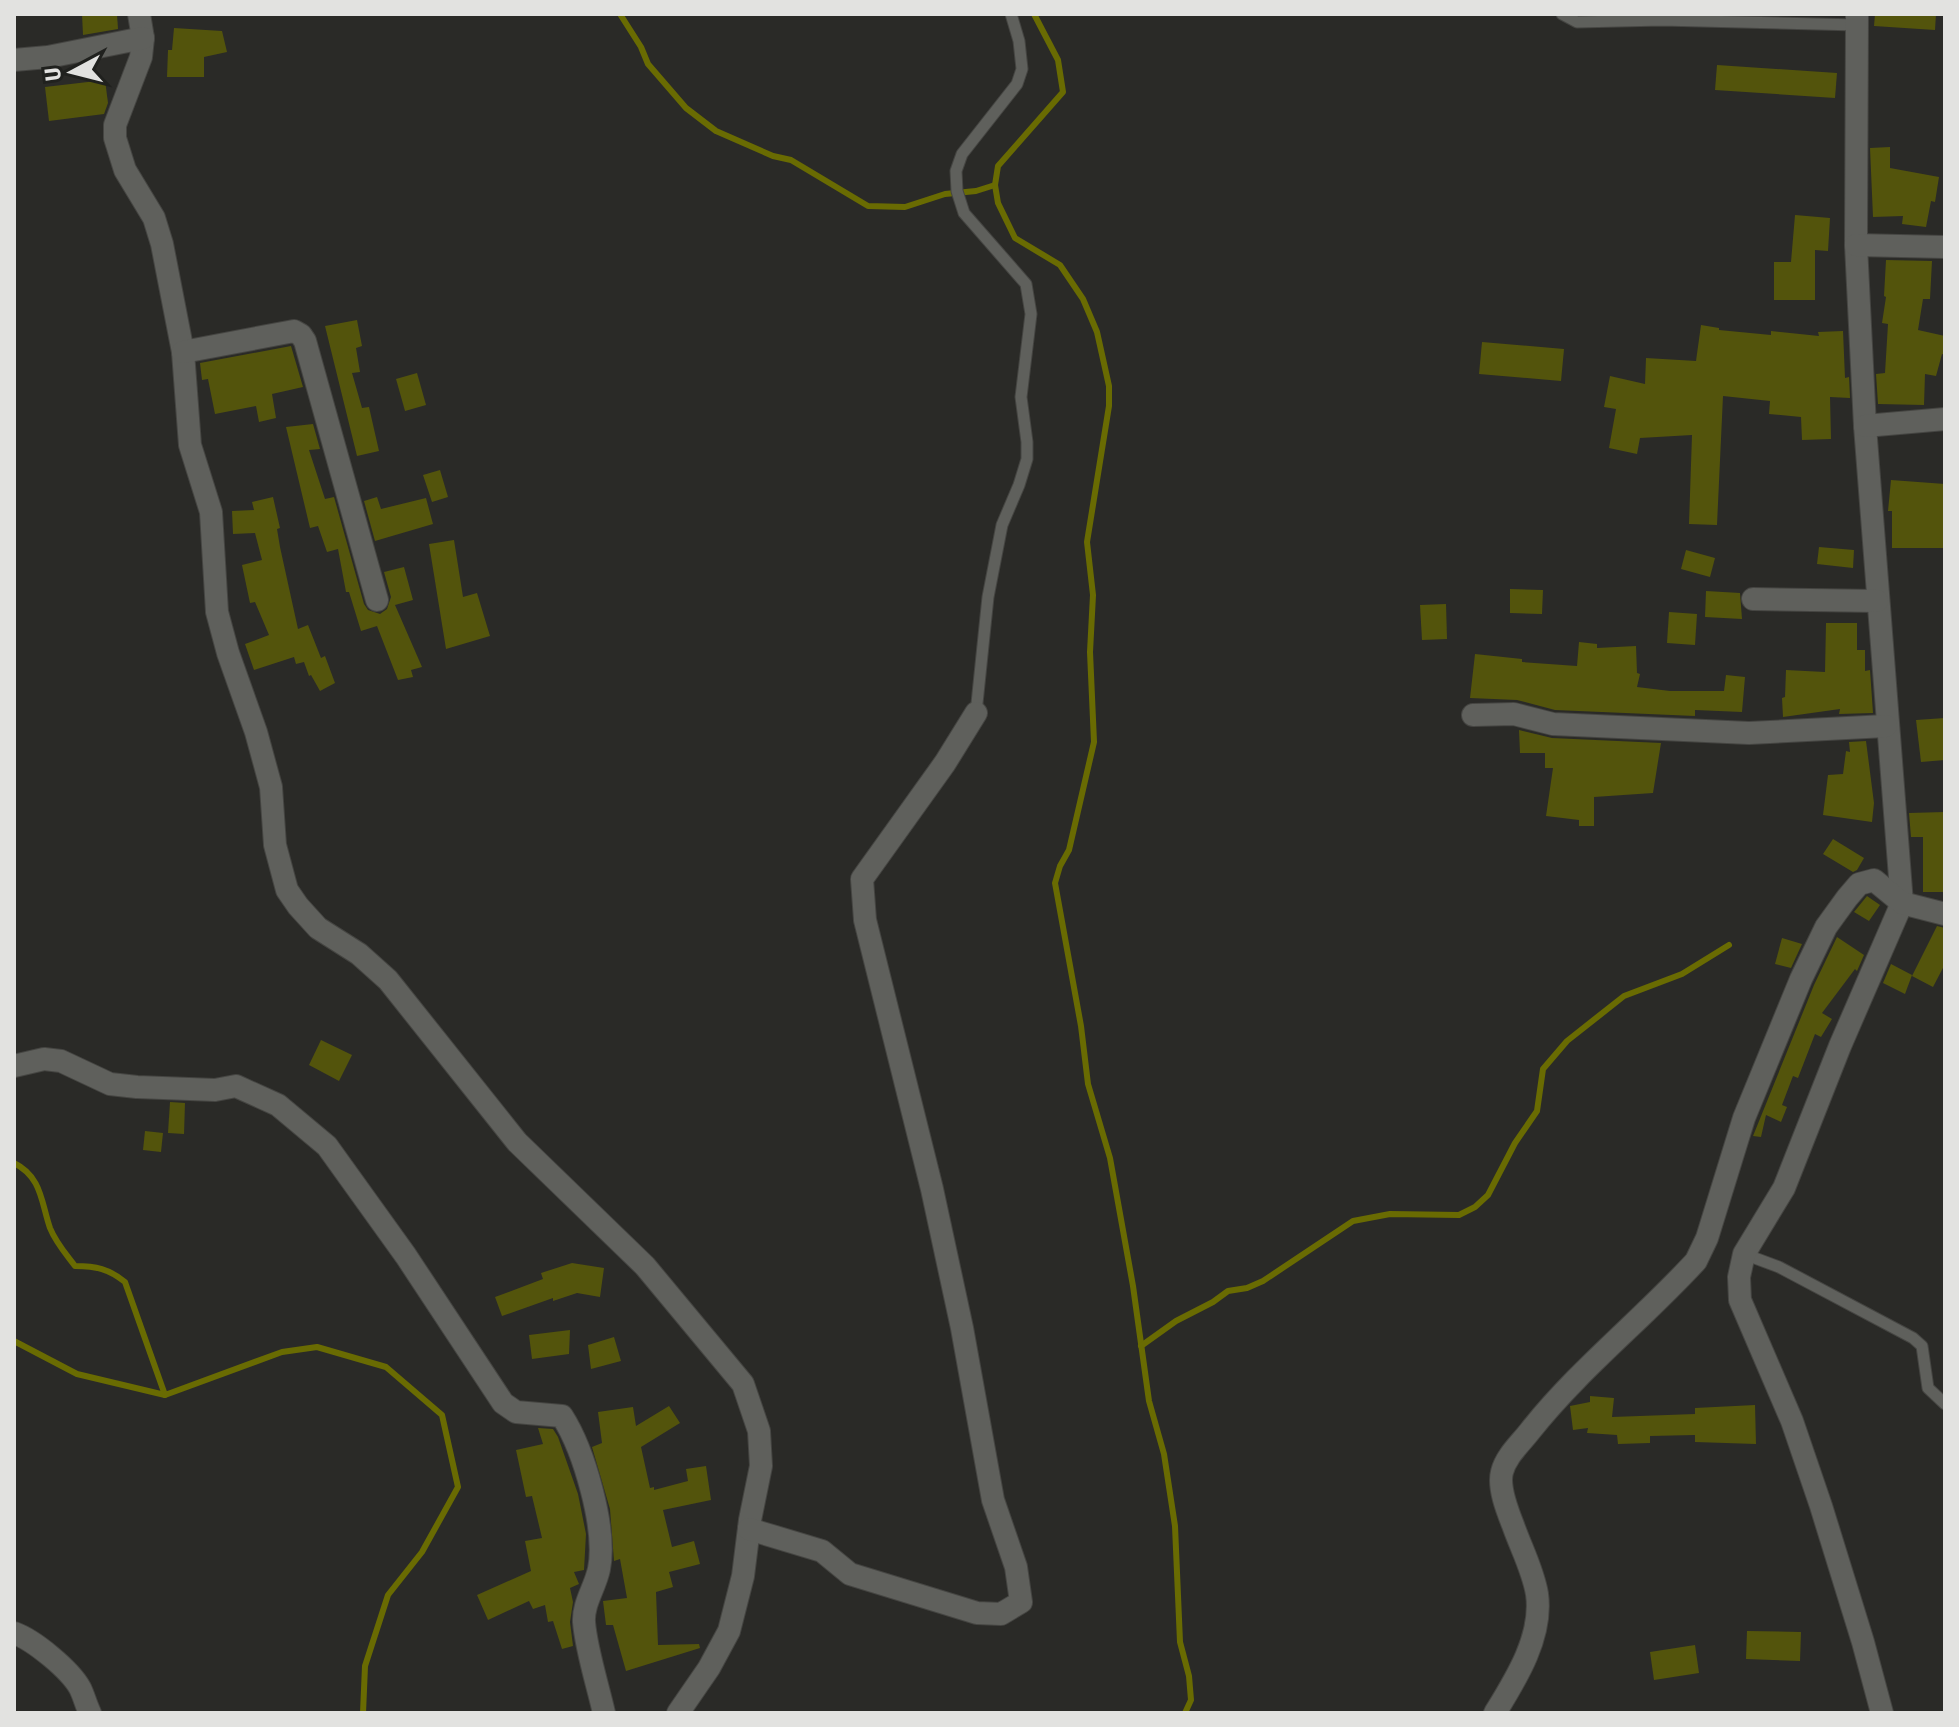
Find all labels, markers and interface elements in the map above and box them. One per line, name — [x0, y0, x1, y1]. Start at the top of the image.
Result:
north arrow — [32, 32, 112, 112]
text: U — [38, 66, 67, 82]

